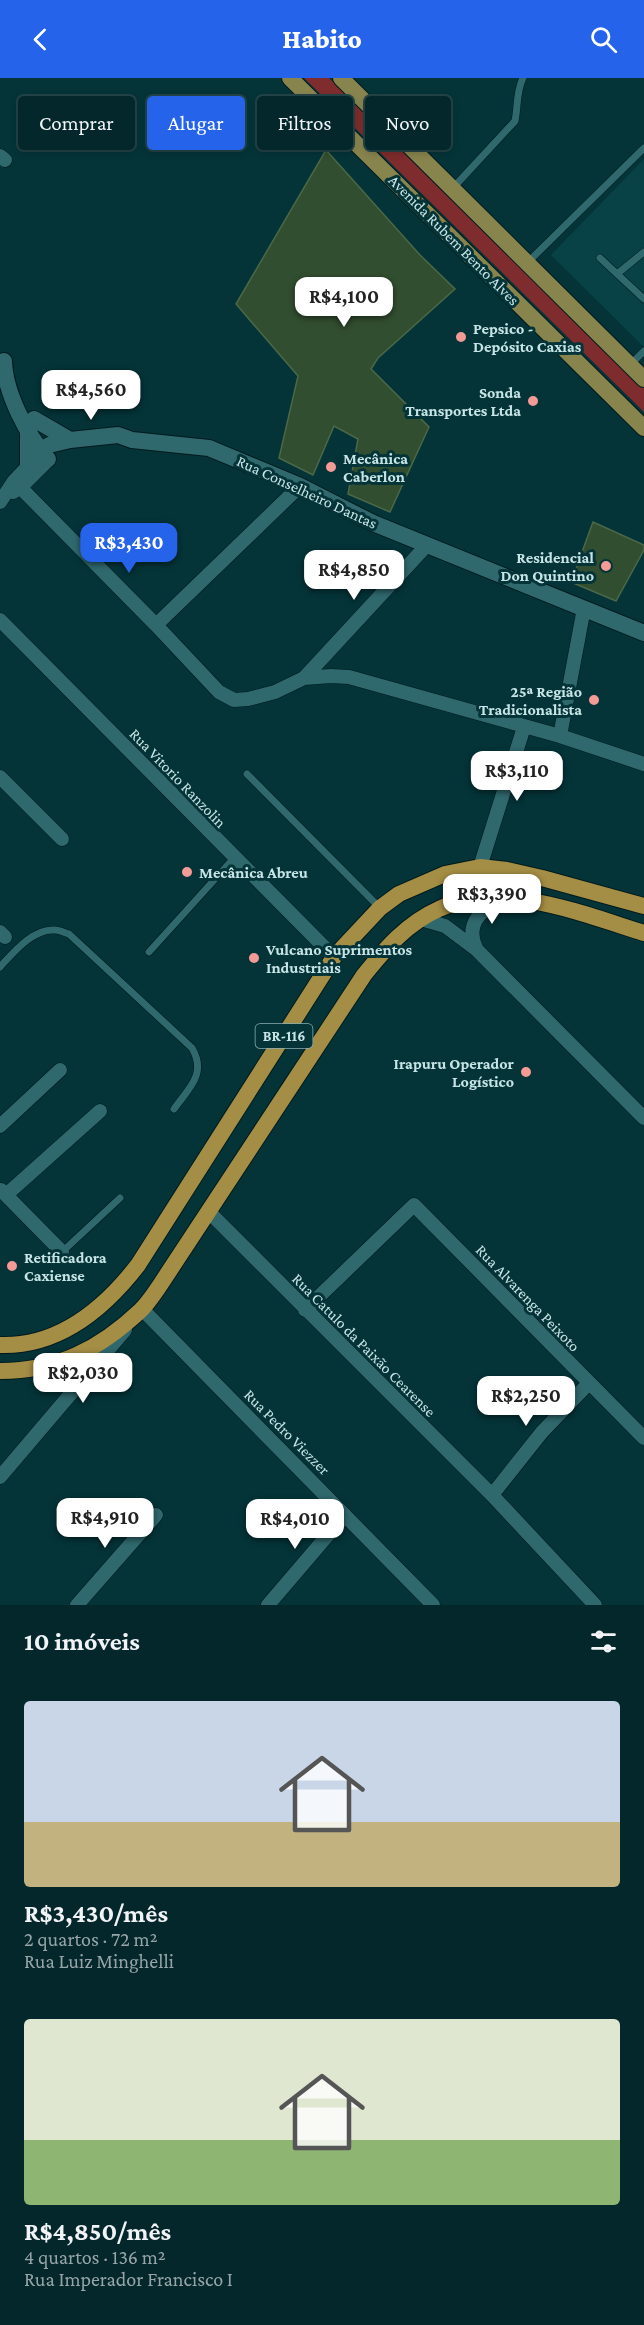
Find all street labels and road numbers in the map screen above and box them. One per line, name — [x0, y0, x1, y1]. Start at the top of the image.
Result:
street label: Avenida Rubem Bento Alves — [385, 171, 523, 309]
street label: Rua Conselheiro Dantas — [234, 452, 380, 532]
street label: Rua Vitorio Ranzolin — [126, 725, 230, 831]
road number: BR-116 — [256, 1024, 312, 1048]
street label: Rua Alvarenga Peixoto — [472, 1241, 583, 1356]
street label: Rua Catulo da Paixão Cearense — [289, 1270, 439, 1420]
street label: Rua Pedro Viezzer — [241, 1386, 333, 1478]

